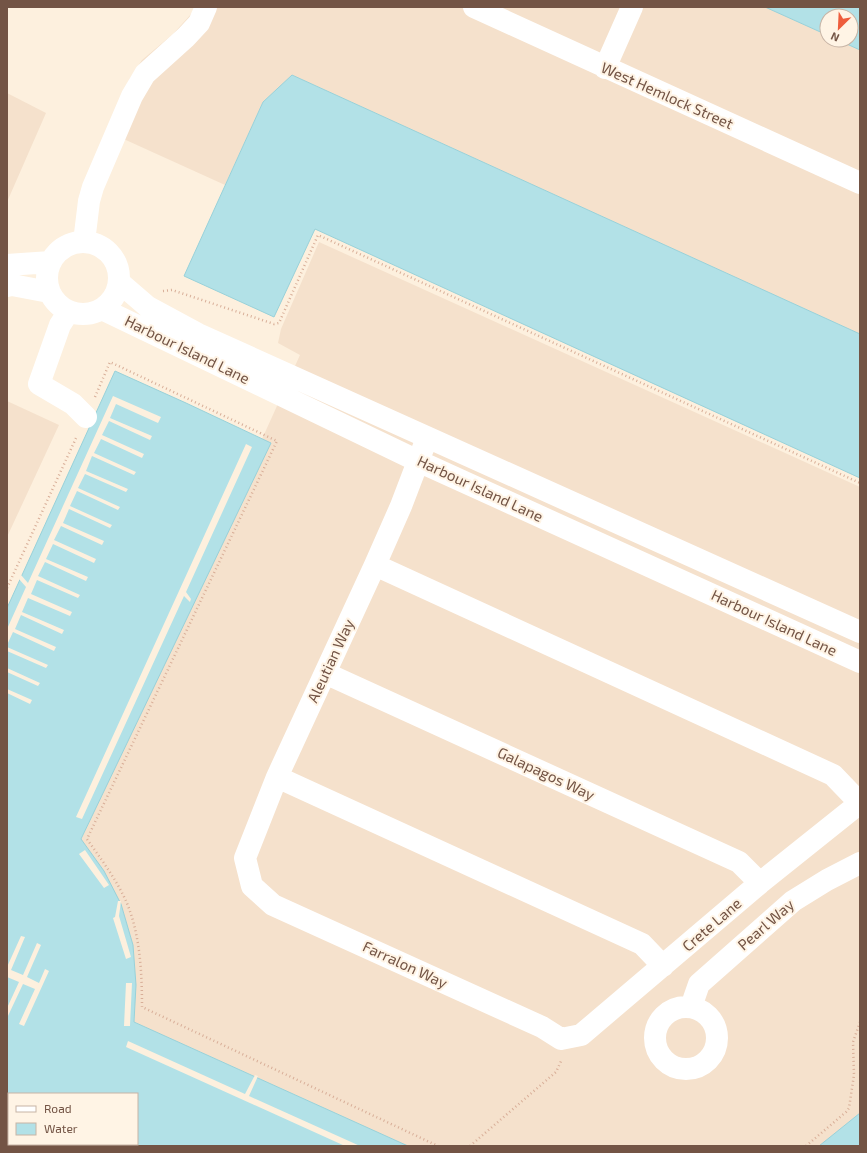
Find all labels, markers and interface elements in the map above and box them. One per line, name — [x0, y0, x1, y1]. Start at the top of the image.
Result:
north arrow — [819, 8, 859, 48]
text: N — [828, 30, 841, 45]
street label: West Hemlock Street — [599, 58, 737, 132]
street label: Harbour Island Lane — [122, 311, 253, 387]
street label: Harbour Island Lane — [415, 451, 546, 525]
street label: Harbour Island Lane — [709, 585, 840, 659]
street label: Aleutian Way — [303, 616, 357, 705]
street label: Galapagos Way — [495, 743, 598, 803]
street label: Crete Lane — [678, 894, 745, 955]
street label: Pearl Way — [734, 895, 797, 954]
street label: Farralon Way — [360, 937, 451, 992]
legend — [8, 1093, 138, 1145]
text: Road — [44, 1101, 72, 1115]
text: Water — [44, 1121, 78, 1135]

